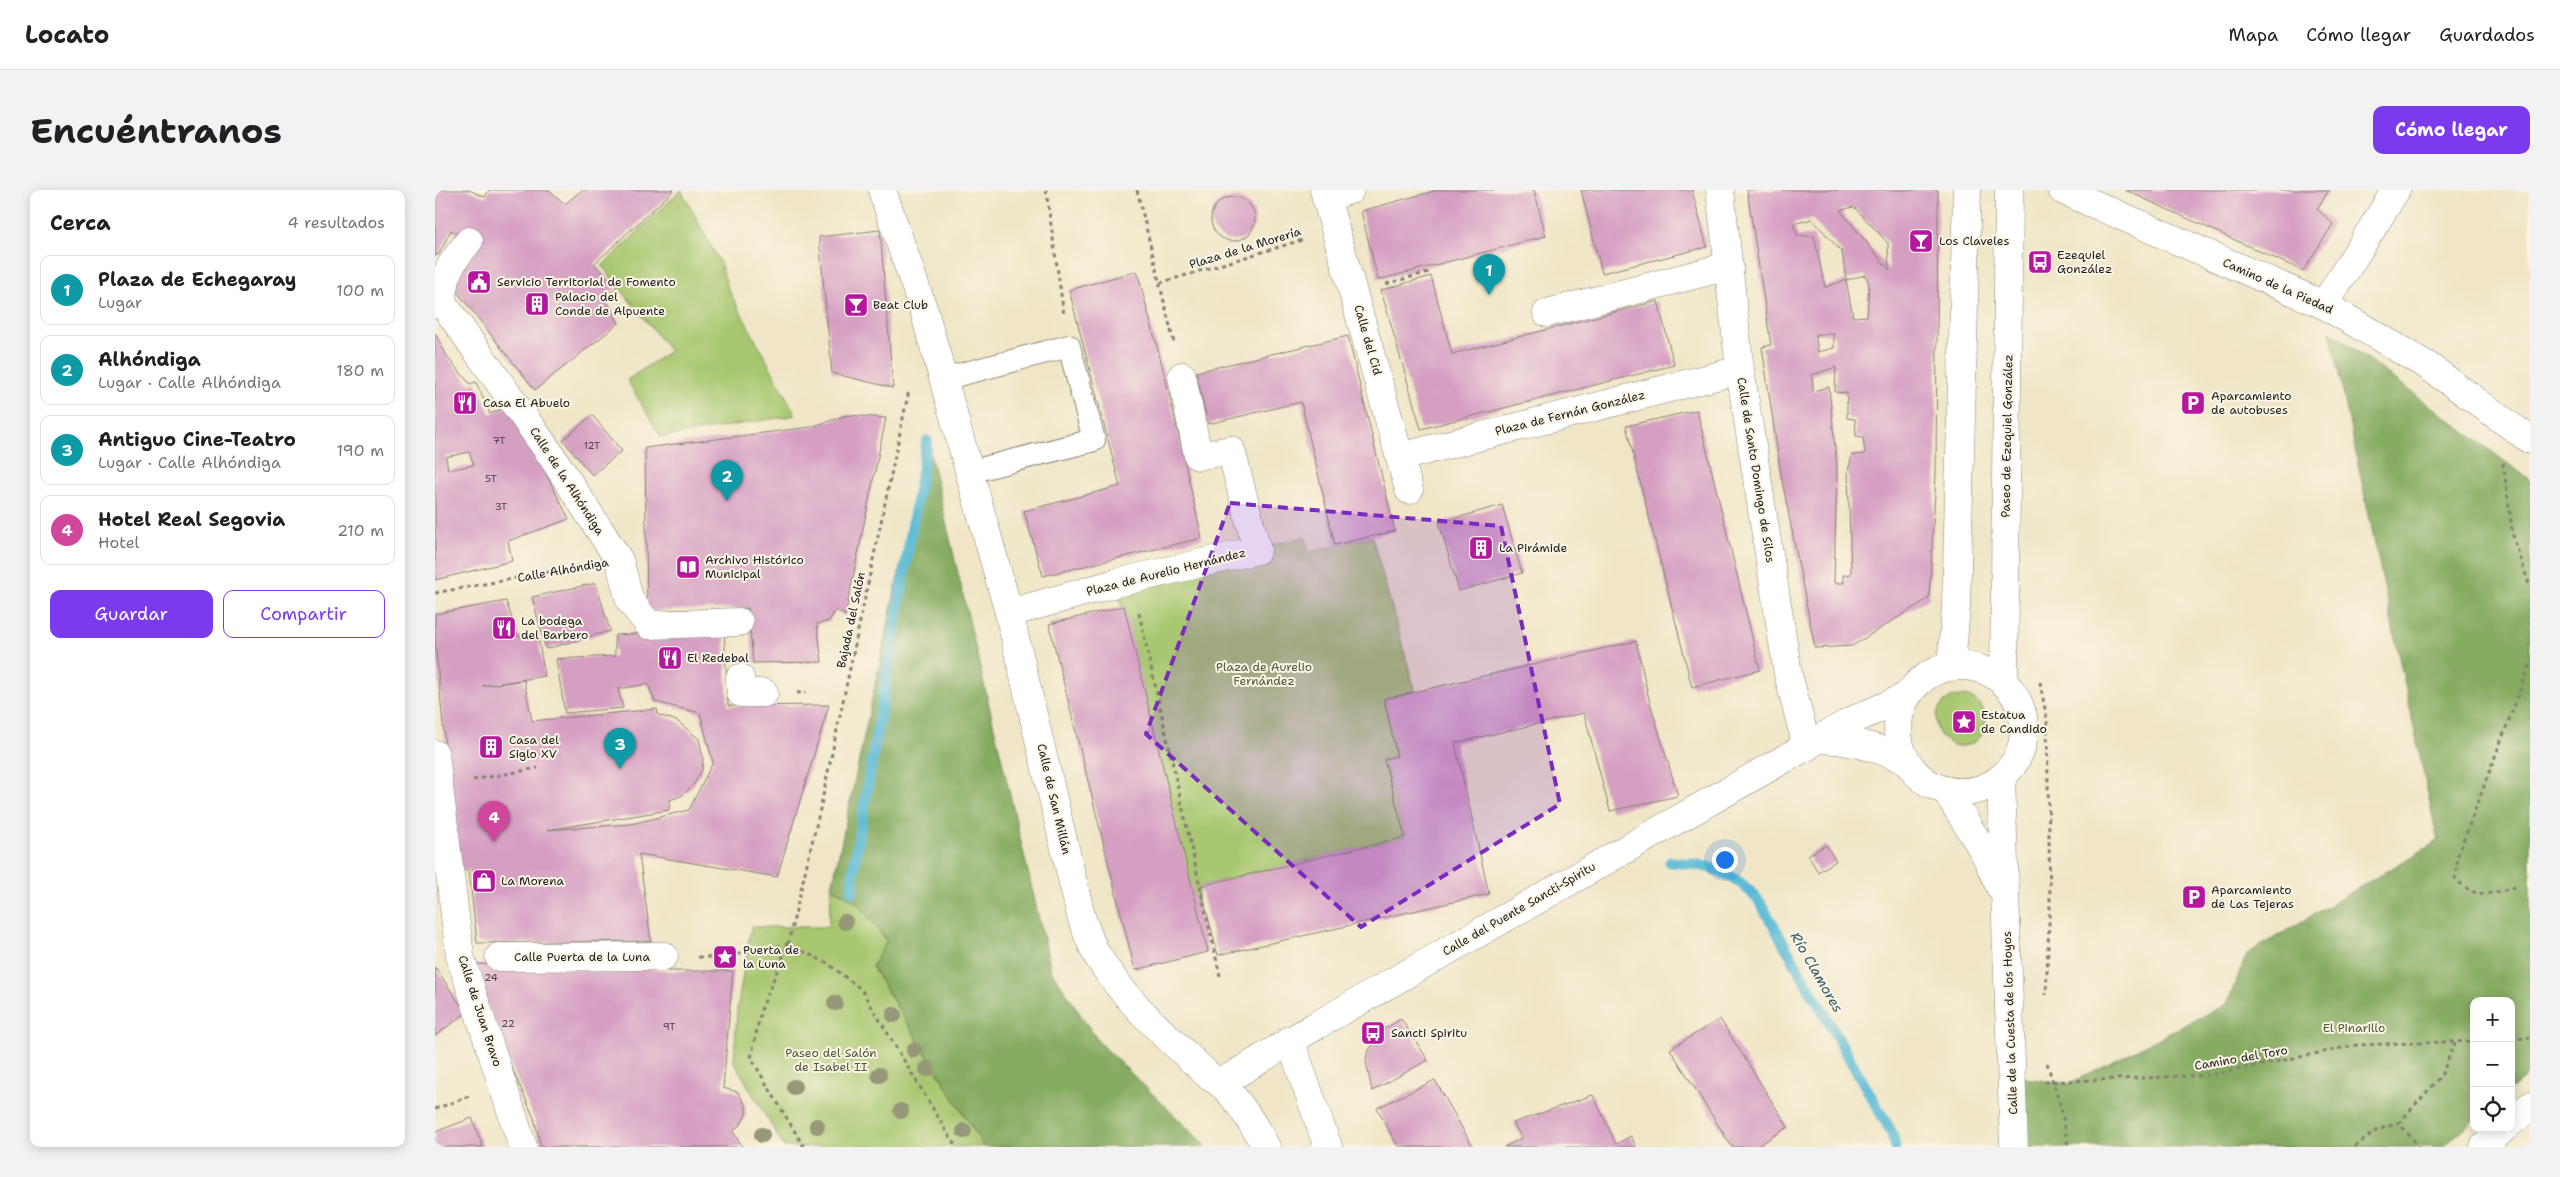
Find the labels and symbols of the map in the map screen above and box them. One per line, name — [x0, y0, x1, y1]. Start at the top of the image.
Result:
street label: Plaza de la Morería — [1187, 223, 1303, 273]
bar icon: Los Claveles — [1908, 228, 1934, 254]
place label: Los Claveles — [1939, 233, 2009, 249]
place label: Ezequiel González — [2057, 247, 2112, 277]
bus stop icon: Ezequiel González — [2027, 249, 2053, 275]
pin: 1 — [1473, 254, 1505, 295]
street label: Camino de la Piedad — [2220, 254, 2336, 318]
public building icon: Servicio Territorial de Fomento — [466, 269, 492, 295]
place label: Servicio Territorial de Fomento — [497, 274, 676, 290]
place label: Palacio del Conde de Alpuente — [555, 289, 665, 319]
building icon: Palacio del Conde de Alpuente — [524, 291, 550, 317]
bar icon: Beat Club — [843, 292, 869, 318]
place label: Beat Club — [873, 297, 928, 313]
street label: Calle del Cid — [1350, 303, 1386, 378]
street label: Paseo de Ezequiel González — [1998, 354, 2016, 518]
street label: Calle de Santo Domingo de Silos — [1733, 376, 1779, 564]
street label: Plaza de Fernán González — [1493, 387, 1647, 439]
place label: Aparcamiento de autobuses — [2211, 388, 2292, 418]
restaurant icon: Casa El Abuelo — [452, 390, 478, 416]
parking icon: Aparcamiento de autobuses — [2180, 390, 2206, 416]
place label: Casa El Abuelo — [483, 395, 570, 411]
street label: Calle de la Alhóndiga — [526, 424, 608, 539]
house number: 7T — [493, 434, 505, 447]
house number: 12T — [584, 439, 600, 452]
pin: 2 — [711, 460, 743, 501]
house number: 5T — [485, 472, 497, 485]
house number: 3T — [495, 500, 507, 513]
building icon: La Pirámide — [1468, 535, 1494, 561]
place label: La Pirámide — [1499, 540, 1567, 556]
street label: Plaza de Aurelio Hernández — [1085, 544, 1247, 600]
place label: Archivo Histórico Municipal — [705, 552, 804, 582]
street label: Calle Alhóndiga — [516, 554, 610, 586]
library icon: Archivo Histórico Municipal — [675, 554, 701, 580]
street label: Bajada del Salón — [833, 570, 869, 670]
place label: La bodega del Barbero — [521, 613, 588, 643]
restaurant icon: La bodega del Barbero — [491, 615, 517, 641]
restaurant icon: El Redebal — [657, 645, 683, 671]
place label: El Redebal — [687, 650, 749, 666]
park label: Plaza de Aurelio Fernández — [1216, 659, 1312, 689]
place label: Estatua de Candido — [1981, 707, 2047, 737]
place icon: Estatua de Candido — [1951, 709, 1977, 735]
pin: 3 — [604, 728, 636, 769]
place label: Casa del Siglo XV — [509, 732, 559, 762]
building icon: Casa del Siglo XV — [478, 734, 504, 760]
street label: Calle de San Millán — [1033, 742, 1075, 856]
pin: 4 — [478, 801, 510, 842]
your location — [1712, 847, 1738, 873]
street label: Calle del Puente Sancti-Spiritu — [1440, 858, 1599, 960]
shop icon: La Morena — [471, 868, 497, 894]
place label: La Morena — [501, 873, 565, 889]
place label: Aparcamiento de Las Tejeras — [2211, 882, 2294, 912]
parking icon: Aparcamiento de Las Tejeras — [2181, 884, 2207, 910]
water label: Río Clamores — [1787, 928, 1847, 1016]
street label: Calle de la Cuesta de los Hoyos — [1999, 931, 2021, 1115]
place label: Puerta de la Luna — [743, 942, 799, 972]
place icon: Puerta de la Luna — [712, 944, 738, 970]
street label: Calle Puerta de la Luna — [514, 949, 650, 965]
street label: Calle de Juan Bravo — [454, 953, 506, 1069]
house number: 24 — [484, 971, 498, 984]
house number: 22 — [501, 1017, 515, 1030]
house number: 9T — [663, 1020, 675, 1033]
bus stop icon: Sancti Spiritu — [1360, 1020, 1386, 1046]
park label: El Pinarillo — [2323, 1020, 2385, 1036]
place label: Sancti Spiritu — [1391, 1025, 1467, 1041]
street label: Camino del Toro — [2193, 1042, 2289, 1074]
park label: Paseo del Salón de Isabel II — [785, 1045, 877, 1075]

